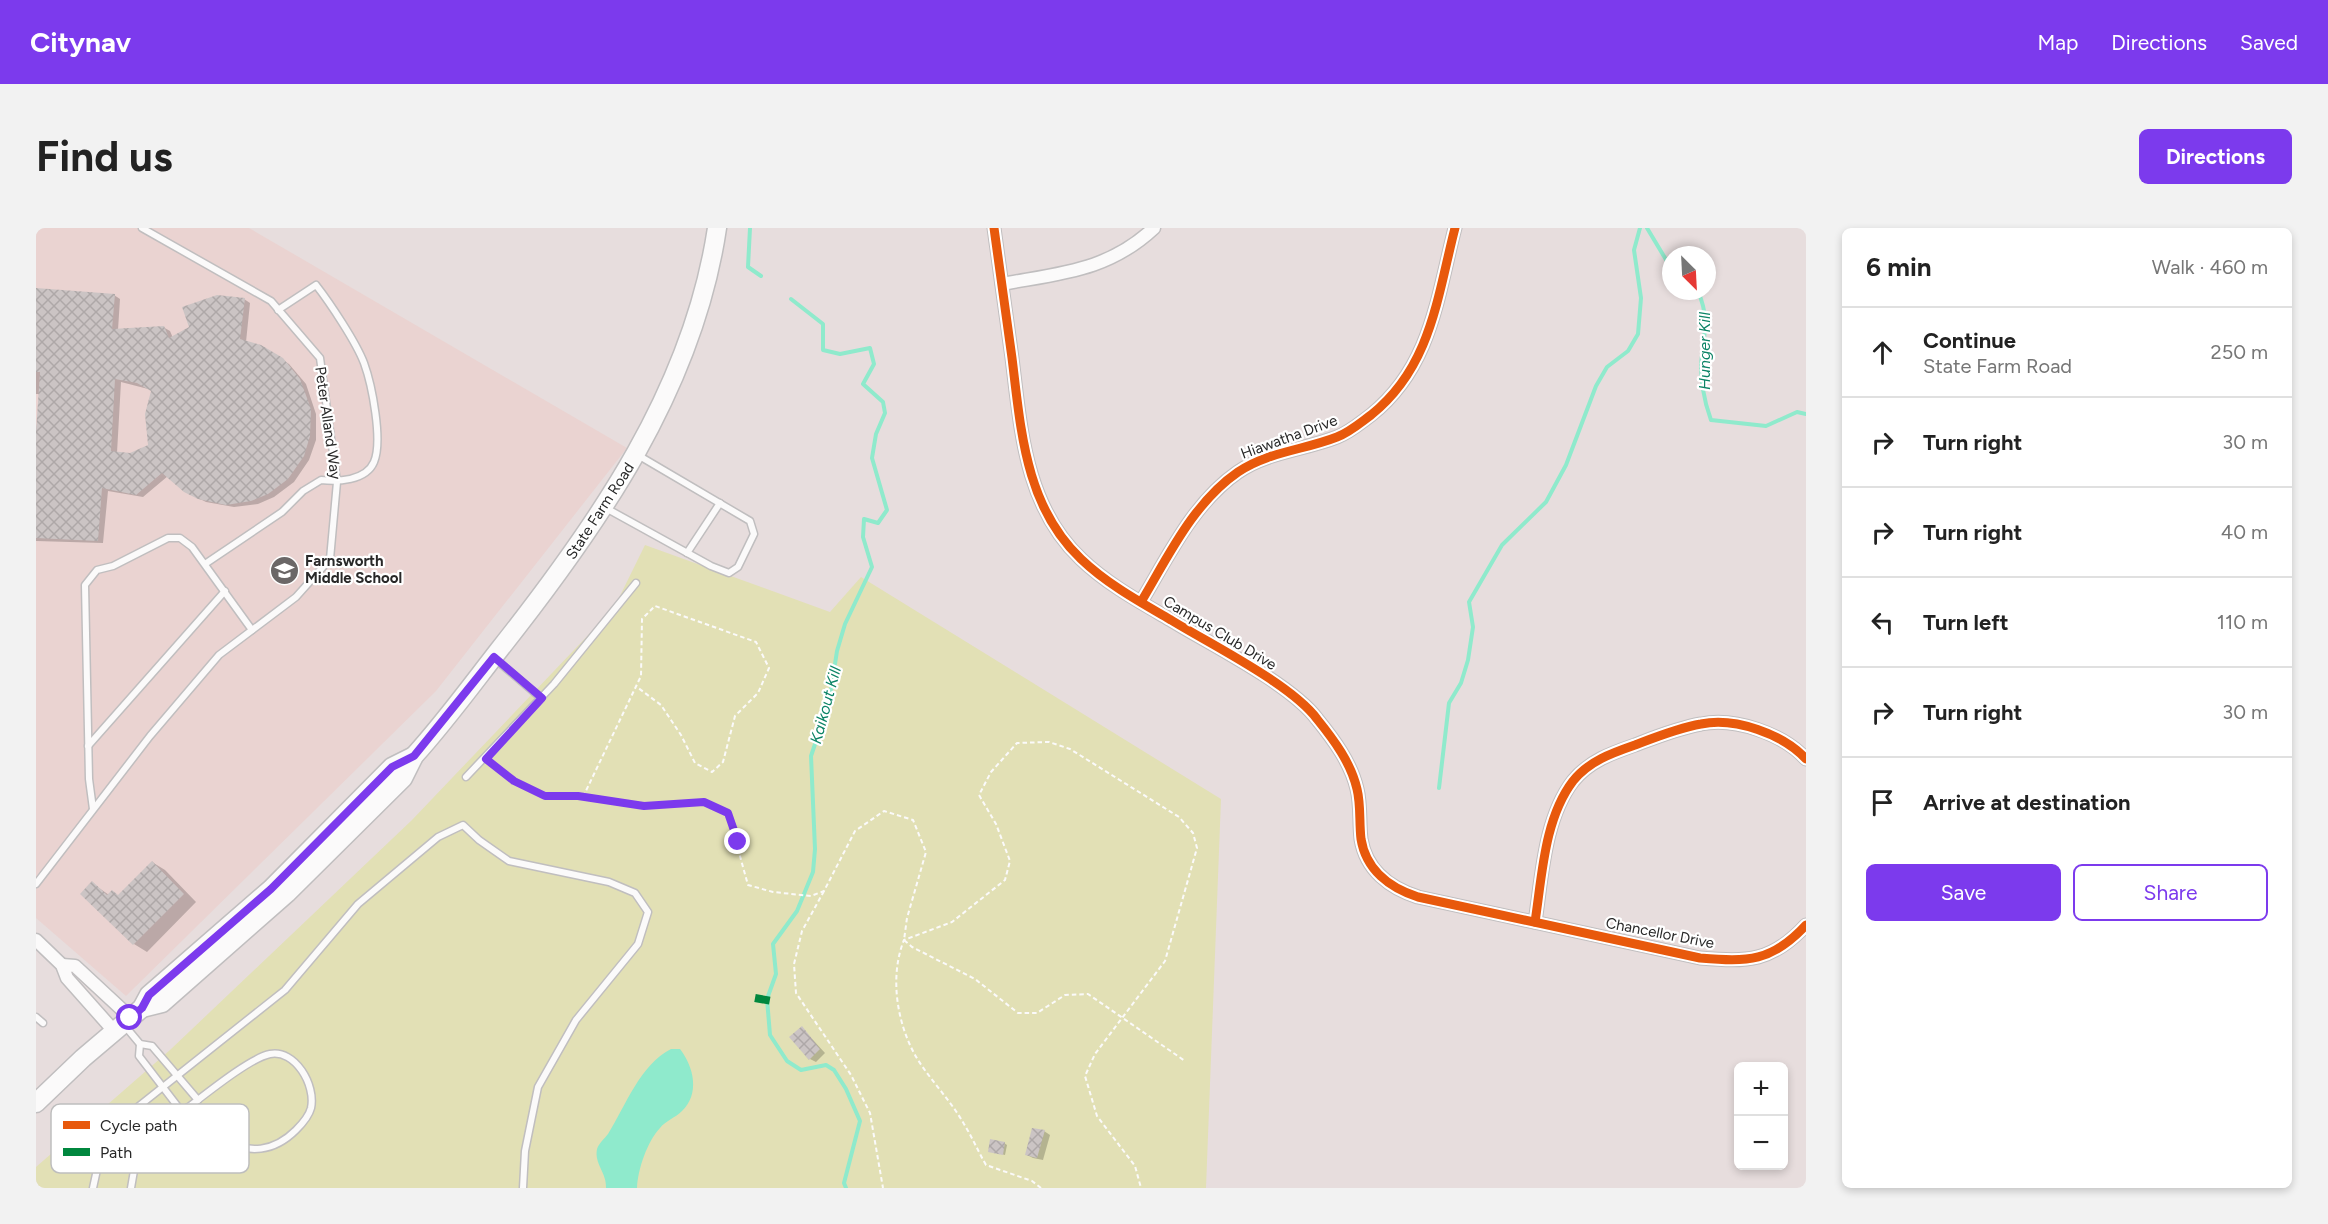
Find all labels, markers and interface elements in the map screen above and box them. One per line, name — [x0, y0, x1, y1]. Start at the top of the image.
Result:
text: Citynav — [30, 25, 131, 59]
text: Map — [2037, 30, 2078, 55]
text: Directions — [2111, 30, 2207, 55]
text: Saved — [2240, 30, 2298, 55]
button: Directions — [2139, 129, 2292, 184]
text: Find us — [36, 131, 173, 182]
north arrow — [1662, 246, 1716, 300]
text: 6 min — [1866, 251, 1932, 283]
text: Walk · 460 m — [2152, 255, 2268, 279]
water label: Hunger Kill — [1695, 312, 1714, 390]
text: Continue — [1923, 327, 2016, 354]
icon: ahead — [1866, 336, 1899, 369]
text: 250 m — [2211, 340, 2268, 364]
text: State Farm Road — [1923, 354, 2072, 378]
street label: Peter Alland Way — [311, 365, 345, 481]
street label: Hiawatha Drive — [1238, 411, 1340, 463]
icon: right — [1866, 426, 1899, 459]
text: Turn right — [1923, 429, 2022, 456]
text: 30 m — [2222, 430, 2268, 454]
street label: State Farm Road — [562, 459, 638, 563]
icon: right — [1866, 516, 1899, 549]
text: Turn right — [1923, 519, 2022, 546]
text: 40 m — [2221, 520, 2268, 544]
place label: Farnsworth Middle School — [305, 552, 402, 587]
school or university icon: Farnsworth Middle School — [268, 554, 300, 586]
street label: Campus Club Drive — [1160, 592, 1280, 674]
icon: left — [1866, 606, 1899, 639]
text: Turn left — [1923, 609, 2009, 636]
text: 110 m — [2217, 610, 2268, 634]
water label: Kaikout Kill — [806, 664, 845, 746]
icon: right — [1866, 696, 1899, 729]
text: Turn right — [1923, 699, 2022, 726]
text: 30 m — [2222, 700, 2268, 724]
icon: arrive — [1866, 786, 1899, 819]
text: Arrive at destination — [1923, 789, 2131, 816]
route end — [724, 828, 750, 854]
button: Save — [1866, 864, 2061, 921]
button: Share — [2073, 864, 2268, 921]
street label: Chancellor Drive — [1604, 914, 1716, 952]
route start — [116, 1004, 142, 1030]
map controls — [1734, 1062, 1788, 1170]
button: + — [1734, 1062, 1788, 1116]
legend — [51, 1104, 249, 1173]
text: Cycle path — [100, 1116, 177, 1135]
button: − — [1734, 1116, 1788, 1170]
text: Path — [100, 1143, 132, 1162]

